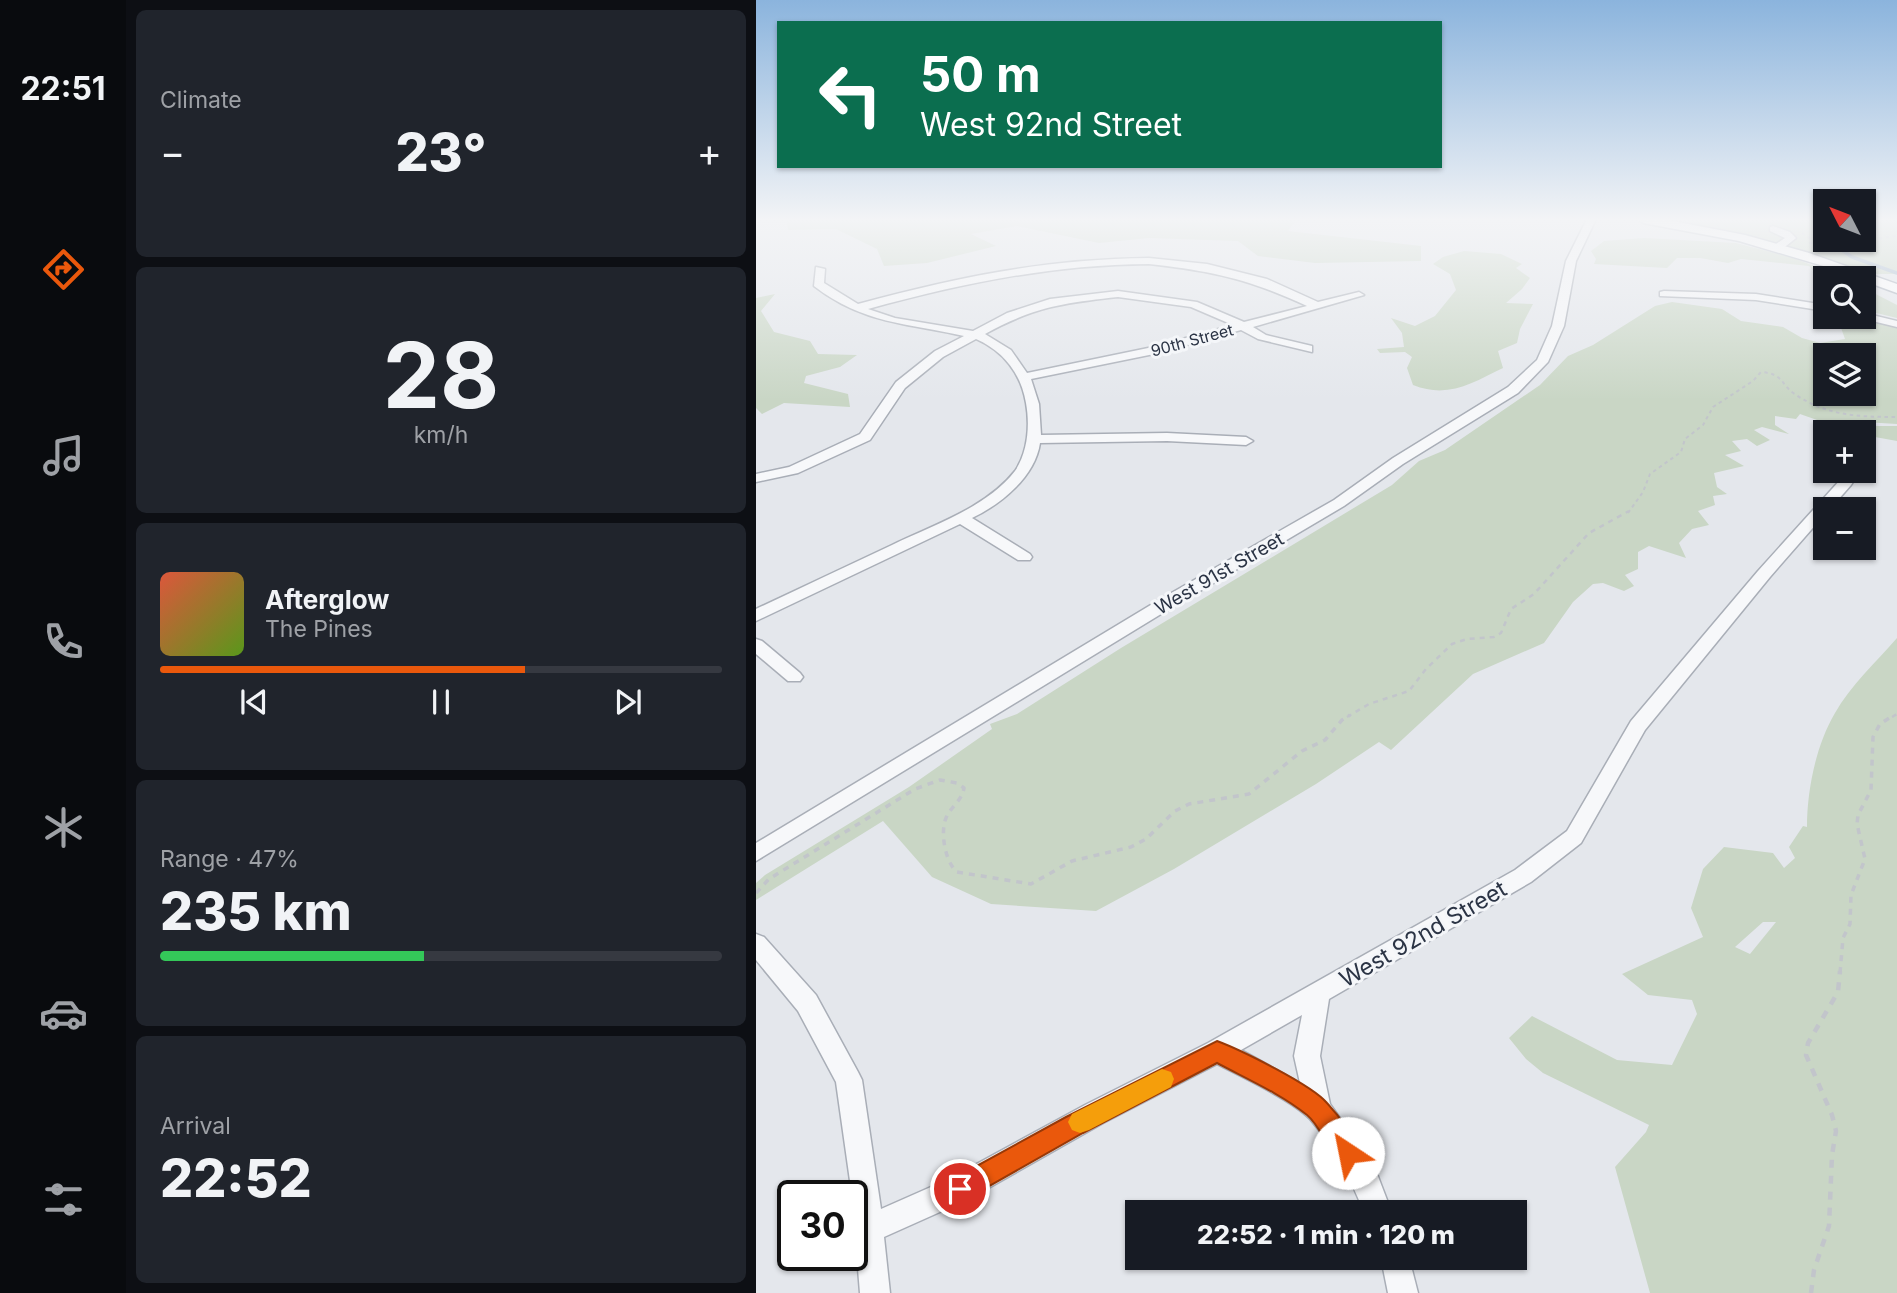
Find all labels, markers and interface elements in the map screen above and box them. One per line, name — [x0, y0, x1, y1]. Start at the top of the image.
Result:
text: 50 m — [920, 45, 1041, 104]
icon: left — [805, 49, 896, 140]
text: 22:51 — [20, 69, 106, 108]
text: Climate — [160, 86, 242, 114]
text: West 92nd Street — [920, 105, 1182, 144]
text: 23° — [395, 121, 487, 184]
text: − — [160, 129, 185, 175]
text: + — [697, 129, 722, 175]
north arrow — [1813, 189, 1876, 252]
map controls — [1813, 189, 1876, 560]
icon: directions — [39, 245, 88, 294]
button: search — [1813, 266, 1876, 329]
street label: 90th Street — [1149, 319, 1235, 361]
text: 28 — [383, 320, 499, 430]
button: layers — [1813, 343, 1876, 406]
button: + — [1813, 420, 1876, 483]
text: km/h — [414, 421, 468, 449]
icon: music — [39, 431, 88, 480]
button: − — [1813, 497, 1876, 560]
street label: West 91st Street — [1151, 527, 1288, 620]
text: Afterglow — [265, 584, 389, 615]
text: The Pines — [265, 615, 373, 643]
icon: phone — [39, 617, 88, 666]
icon: previous — [235, 683, 273, 721]
icon: pause — [422, 683, 460, 721]
icon: next — [609, 683, 647, 721]
icon: climate — [39, 803, 88, 852]
text: Range · 47% — [160, 845, 299, 873]
street label: West 92nd Street — [1334, 875, 1512, 993]
text: 235 km — [160, 880, 352, 943]
icon: car — [39, 989, 88, 1038]
text: Arrival — [160, 1112, 231, 1140]
position arrow — [1311, 1116, 1385, 1190]
text: 22:52 — [160, 1147, 312, 1210]
pin — [930, 1159, 990, 1219]
icon: arrive — [941, 1170, 979, 1208]
icon: filters — [39, 1175, 88, 1224]
speed limit sign: 30 — [777, 1180, 868, 1271]
text: 22:52 · 1 min · 120 m — [1197, 1219, 1455, 1250]

